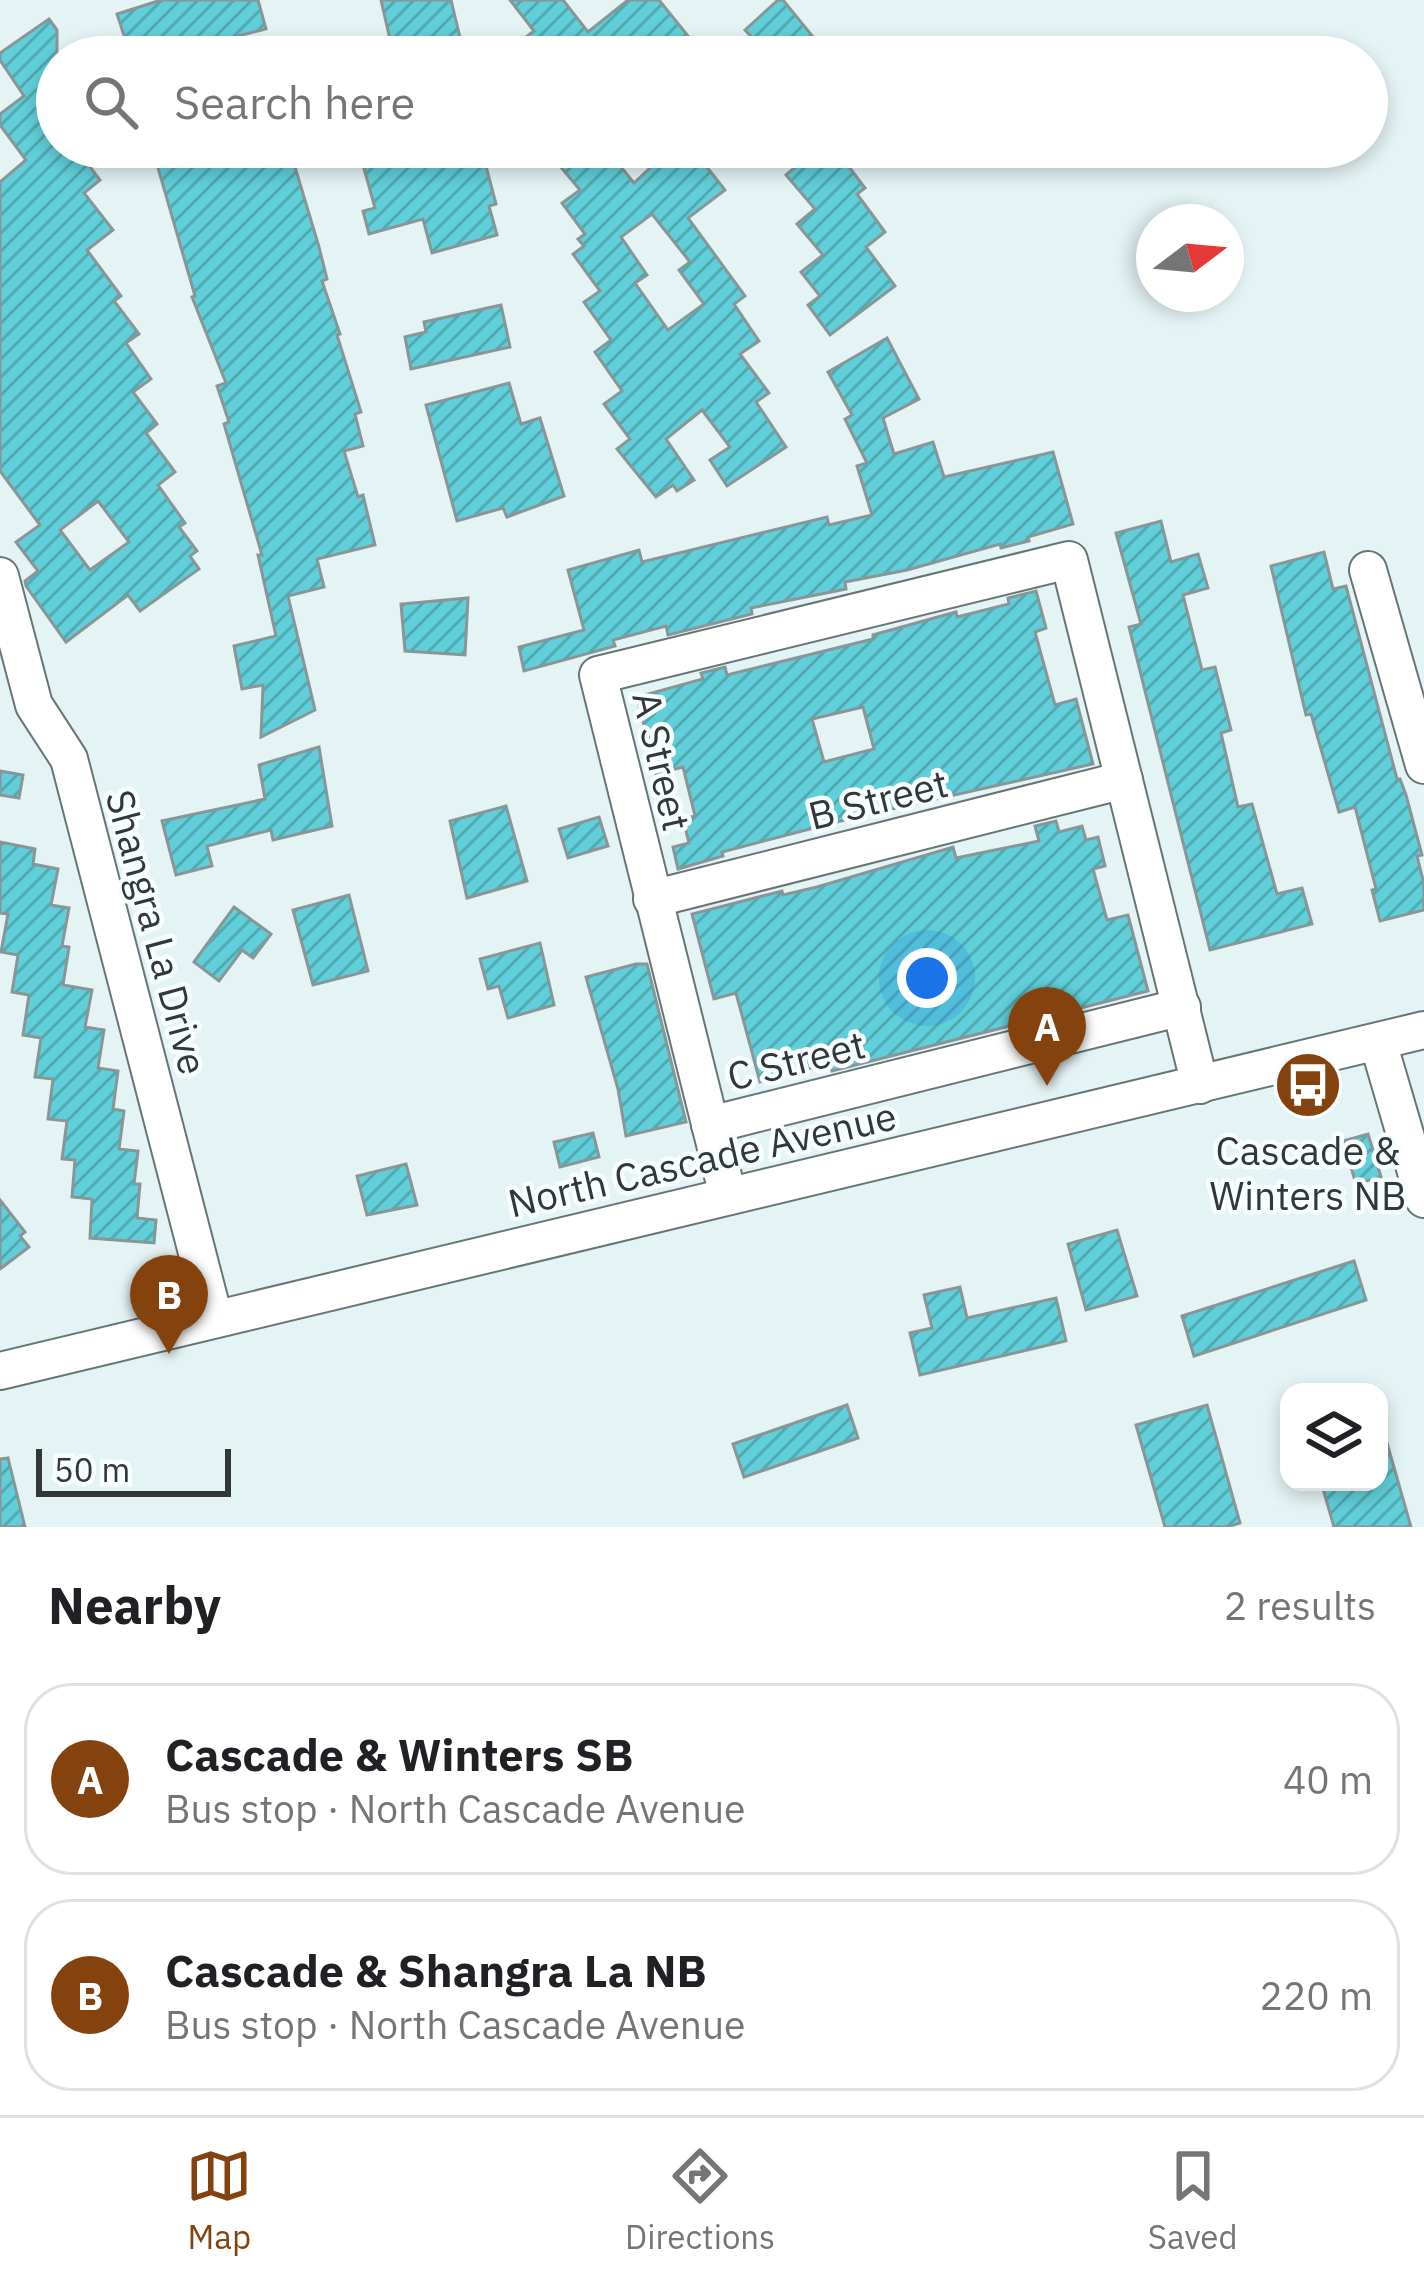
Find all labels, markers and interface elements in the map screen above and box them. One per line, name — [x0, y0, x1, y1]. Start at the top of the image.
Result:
search box — [36, 36, 1388, 168]
icon: search — [78, 69, 144, 135]
text: Search here — [174, 73, 415, 131]
north arrow — [1136, 204, 1244, 312]
street label: A Street — [621, 686, 703, 836]
street label: B Street — [803, 757, 953, 841]
street label: Shangra La Drive — [95, 784, 219, 1080]
your location — [897, 948, 957, 1008]
pin: A — [1008, 987, 1086, 1086]
street label: C Street — [722, 1018, 870, 1102]
bus stop icon: Cascade & Winters NB — [1273, 1050, 1343, 1120]
street label: North Cascade Avenue — [503, 1090, 901, 1228]
place label: Cascade & Winters NB — [1209, 1125, 1407, 1221]
pin: B — [130, 1255, 208, 1354]
map controls — [1280, 1383, 1388, 1491]
button: layers — [1280, 1383, 1388, 1491]
scale bar — [36, 1443, 231, 1496]
text: 50 m — [54, 1448, 130, 1491]
text: Nearby — [48, 1572, 221, 1638]
text: 2 results — [1224, 1580, 1376, 1631]
text: Cascade & Winters SB — [165, 1725, 633, 1783]
text: A — [77, 1754, 103, 1805]
text: 40 m — [1283, 1754, 1373, 1805]
text: Bus stop · North Cascade Avenue — [165, 1783, 746, 1834]
text: Cascade & Shangra La NB — [165, 1941, 707, 1999]
text: B — [77, 1970, 103, 2021]
text: 220 m — [1260, 1970, 1373, 2021]
text: Bus stop · North Cascade Avenue — [165, 1999, 746, 2050]
tab: Map — [186, 2143, 252, 2258]
tab: Directions — [625, 2143, 775, 2258]
tab: Saved — [1148, 2143, 1238, 2258]

